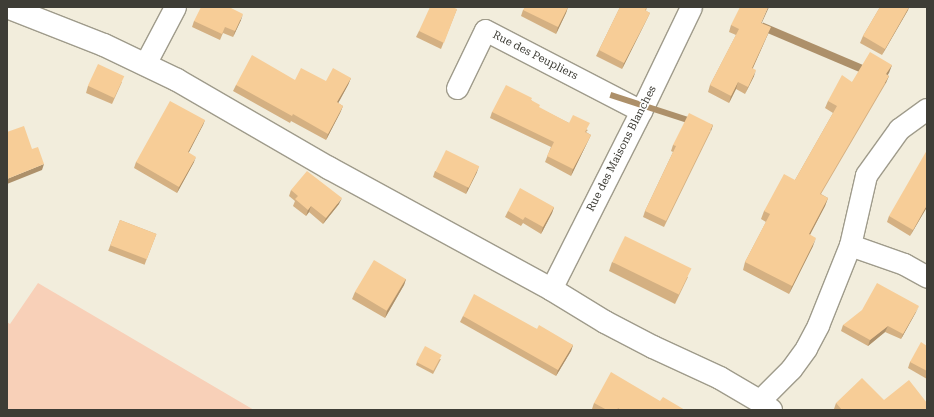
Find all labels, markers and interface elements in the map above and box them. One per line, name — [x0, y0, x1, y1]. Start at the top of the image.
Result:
street label: Rue des Peupliers — [490, 29, 580, 83]
street label: Rue des Maisons Blanches — [584, 84, 660, 214]

